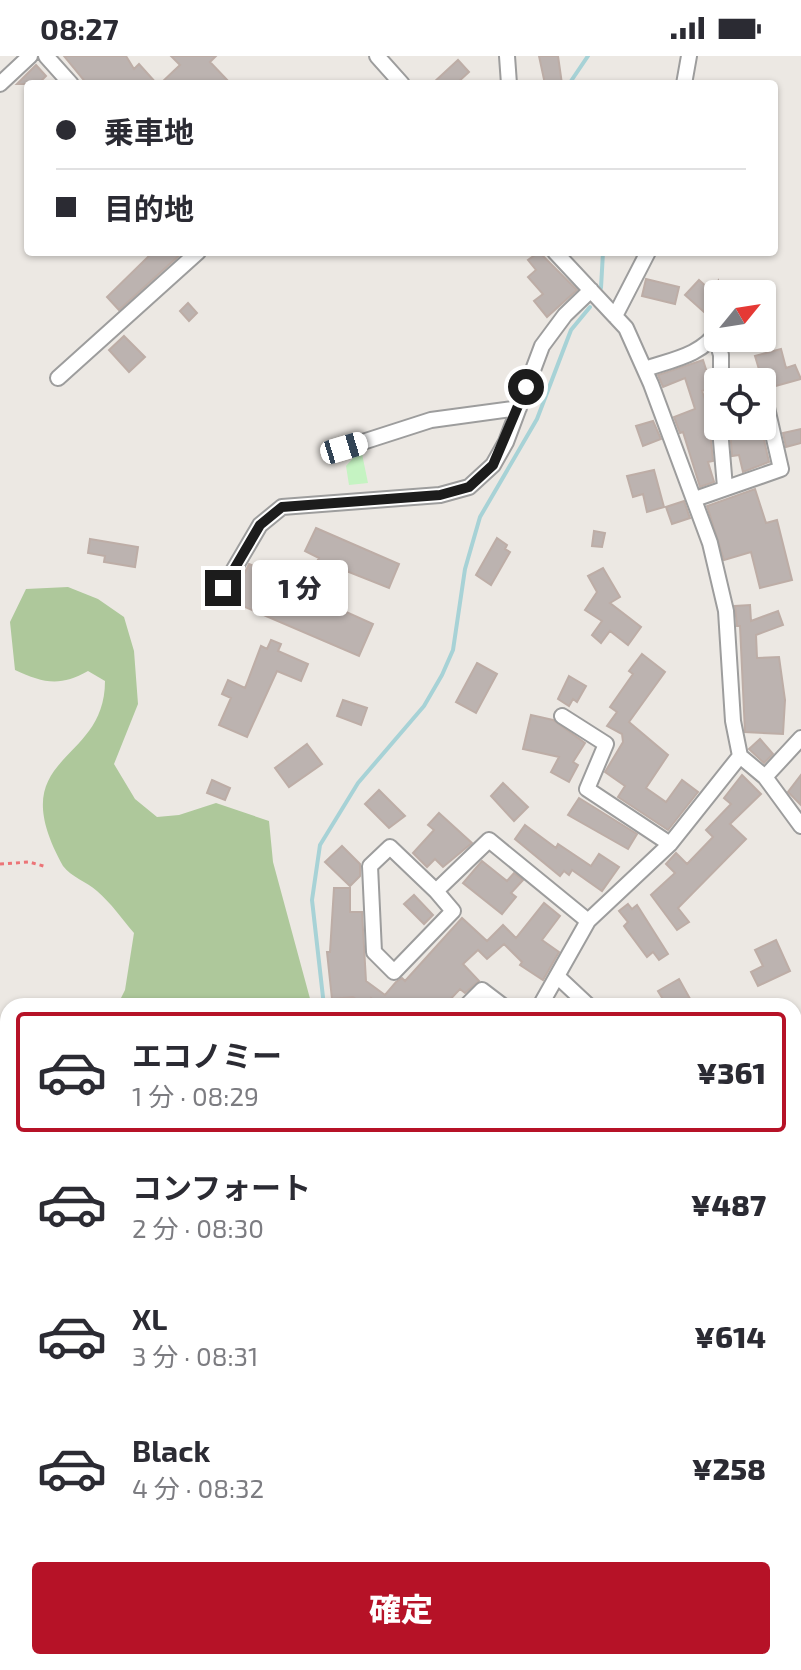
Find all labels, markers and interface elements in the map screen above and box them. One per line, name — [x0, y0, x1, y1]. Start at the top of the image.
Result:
text: 08:27 — [40, 10, 119, 46]
text: 乗車地 — [104, 113, 194, 149]
text: 目的地 — [104, 190, 194, 226]
north arrow — [704, 280, 776, 352]
map controls — [704, 280, 776, 440]
button: locate — [704, 368, 776, 440]
route start — [508, 369, 544, 405]
car — [318, 430, 370, 466]
callout: 1 分 — [251, 560, 347, 616]
route end — [205, 570, 241, 606]
text: 1 分 — [278, 572, 322, 603]
icon: car — [36, 1036, 108, 1108]
text: エコノミー — [132, 1037, 282, 1073]
text: ¥361 — [697, 1054, 766, 1090]
text: 1 分 · 08:29 — [132, 1080, 259, 1111]
icon: car — [36, 1168, 108, 1240]
text: コンフォート — [132, 1169, 311, 1205]
text: ¥487 — [691, 1186, 766, 1222]
text: 2 分 · 08:30 — [132, 1212, 264, 1243]
icon: car — [36, 1300, 108, 1372]
text: XL — [132, 1300, 167, 1336]
text: ¥614 — [694, 1318, 766, 1354]
text: 3 分 · 08:31 — [132, 1340, 258, 1371]
icon: car — [36, 1432, 108, 1504]
text: Black — [132, 1432, 210, 1468]
text: ¥258 — [692, 1450, 766, 1486]
text: 4 分 · 08:32 — [132, 1472, 264, 1503]
button: 確定 — [32, 1562, 770, 1654]

